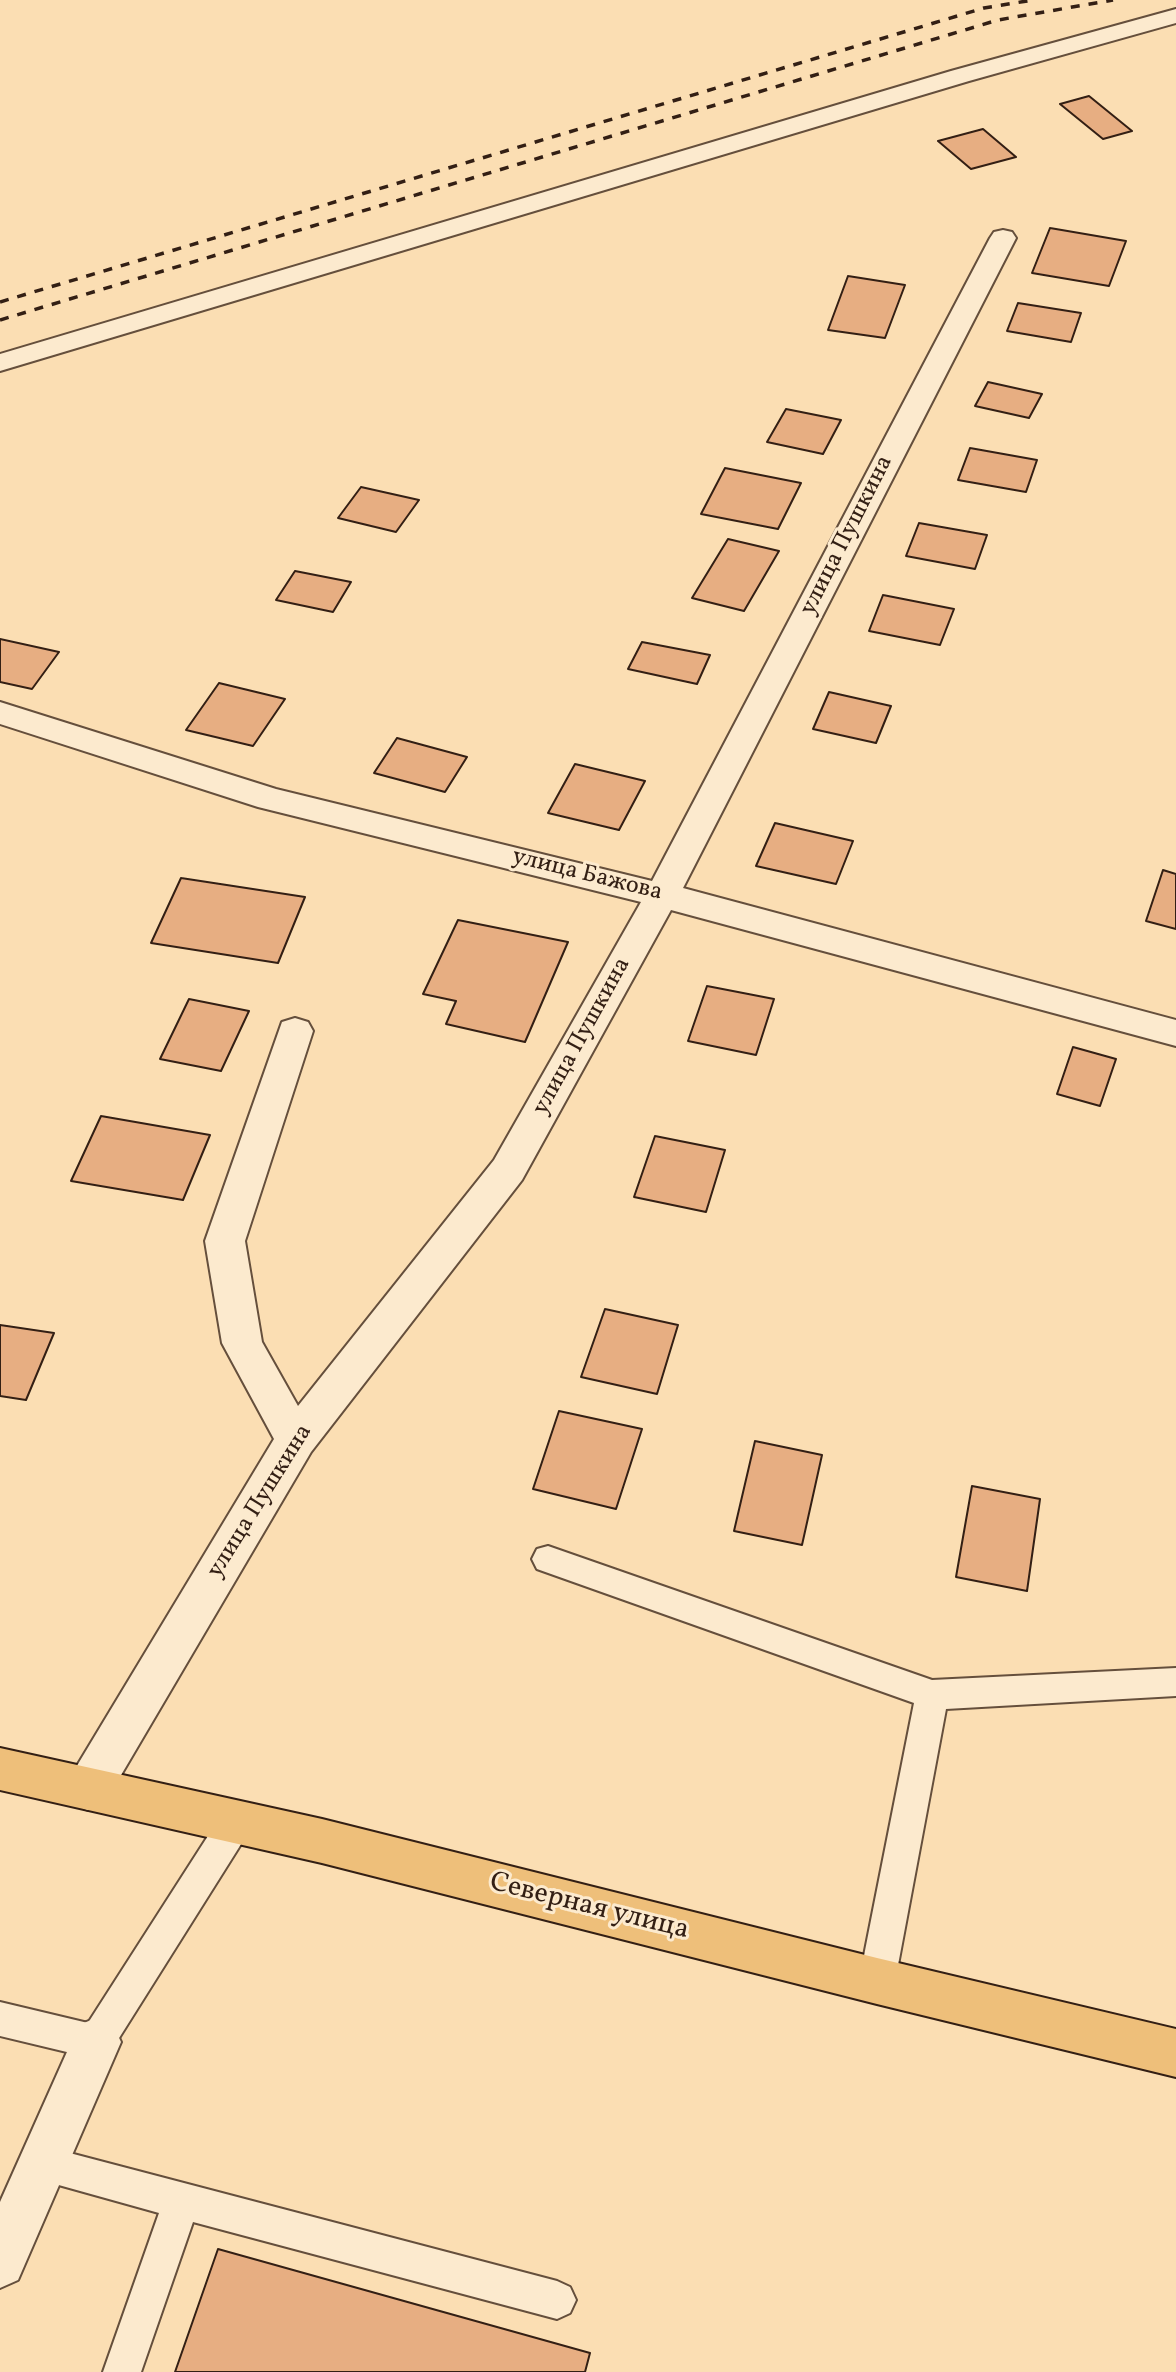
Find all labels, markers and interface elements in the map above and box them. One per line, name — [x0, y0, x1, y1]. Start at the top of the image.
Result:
street label: улица Пушкина — [795, 451, 901, 621]
street label: улица Бажова — [509, 843, 665, 909]
street label: улица Пушкина — [528, 953, 638, 1121]
street label: улица Пушкина — [202, 1420, 320, 1584]
street label: Северная улица — [486, 1867, 692, 1949]

